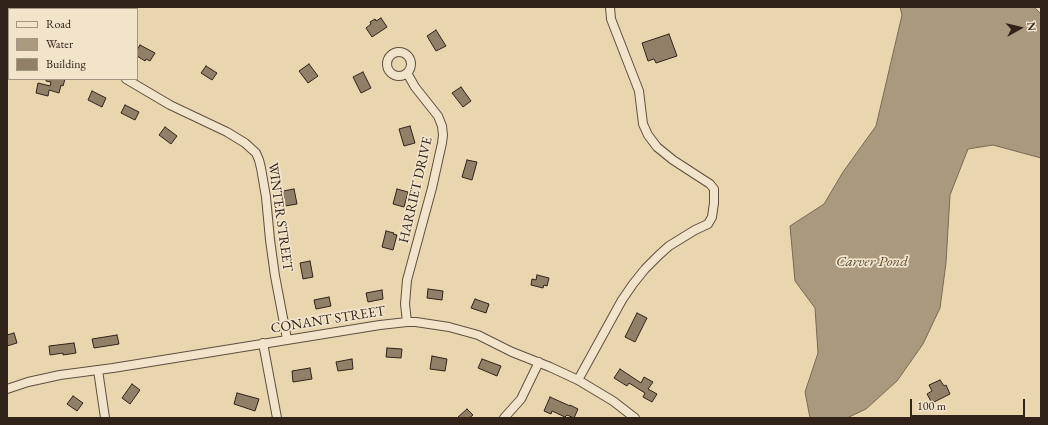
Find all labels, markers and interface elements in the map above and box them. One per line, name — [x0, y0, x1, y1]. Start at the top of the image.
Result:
legend — [8, 8, 138, 80]
north arrow — [1000, 8, 1040, 48]
text: Road — [46, 16, 71, 32]
text: N — [1024, 21, 1039, 32]
text: Water — [46, 36, 73, 52]
text: Building — [46, 56, 86, 72]
street label: HARRIET DRIVE — [396, 135, 436, 245]
street label: WINTER STREET — [264, 161, 296, 273]
water label: Carver Pond — [836, 253, 908, 271]
street label: CONANT STREET — [270, 303, 386, 337]
scale bar — [912, 391, 1027, 417]
text: 100 m — [917, 398, 946, 414]

